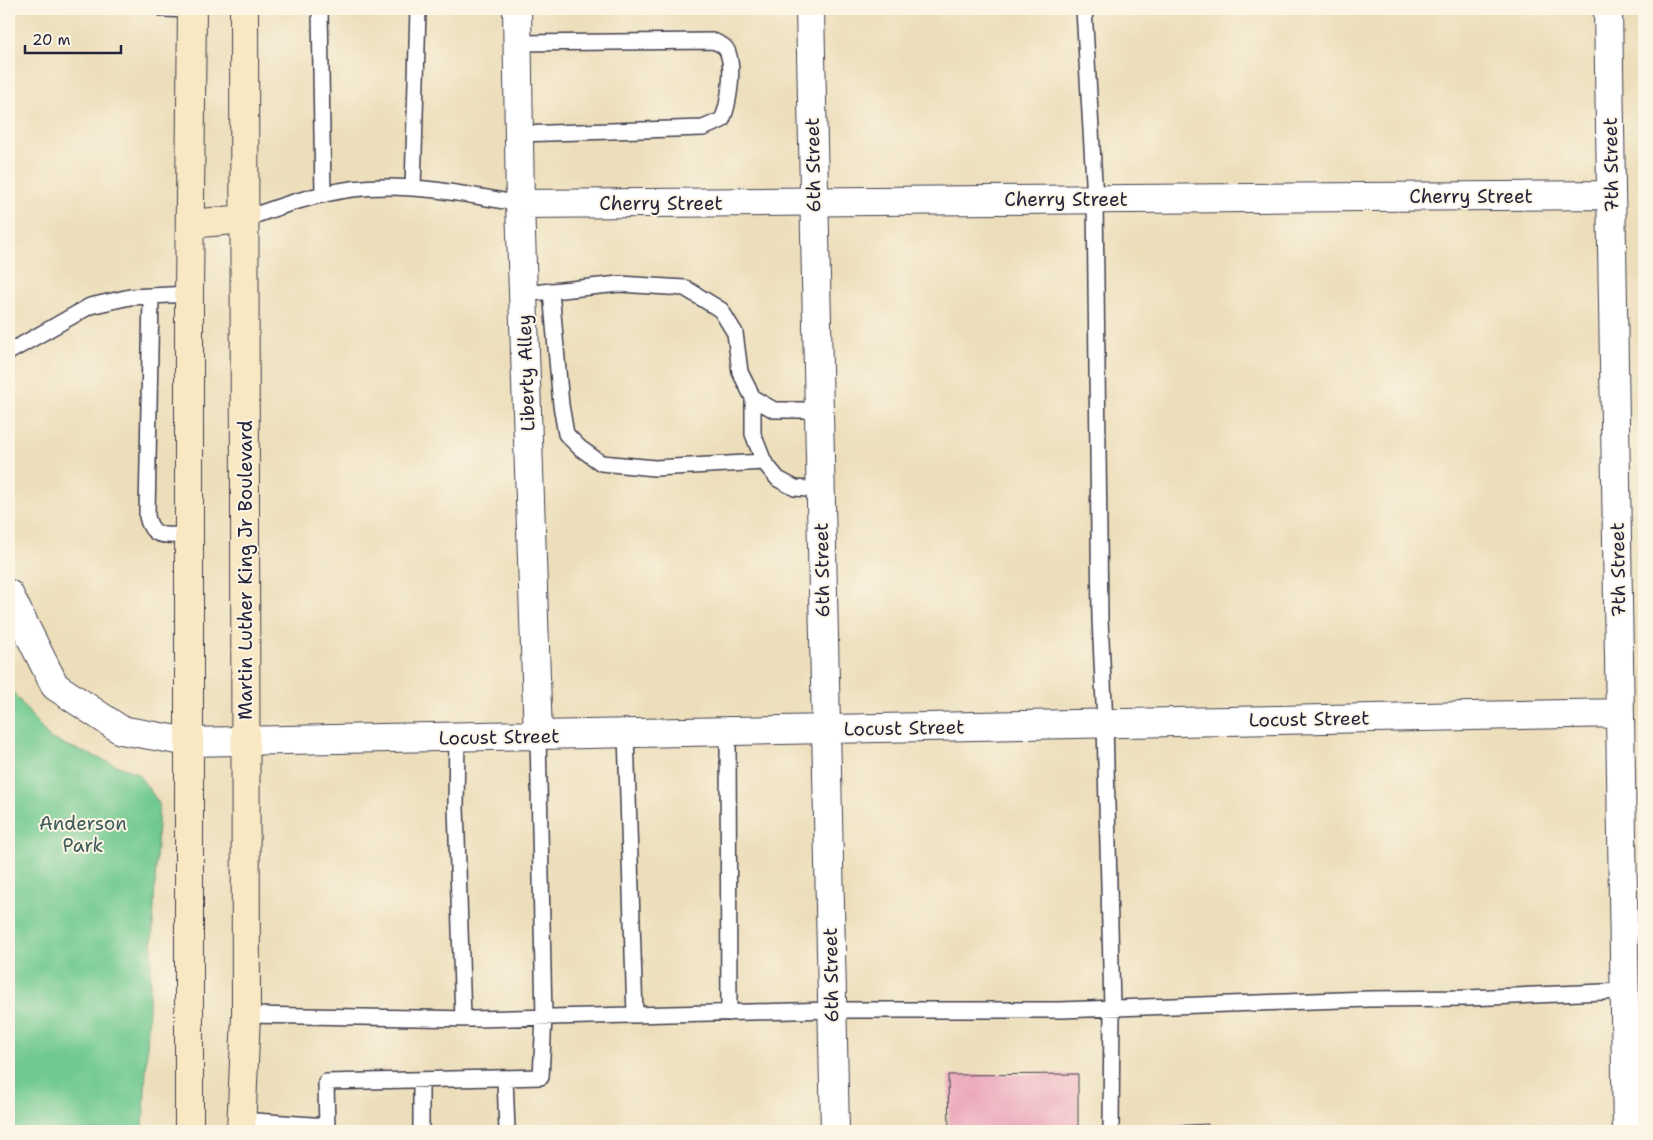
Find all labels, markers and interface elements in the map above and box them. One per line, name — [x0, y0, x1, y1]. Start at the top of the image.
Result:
scale bar — [25, 22, 121, 54]
text: 20 m — [32, 30, 71, 50]
street label: 6th Street — [800, 117, 826, 213]
street label: 7th Street — [1598, 117, 1624, 213]
street label: Cherry Street — [1409, 184, 1533, 209]
street label: Cherry Street — [1004, 187, 1128, 212]
street label: Cherry Street — [599, 191, 723, 216]
street label: Liberty Alley — [511, 314, 541, 432]
street label: Martin Luther King Jr Boulevard — [233, 420, 258, 720]
street label: 6th Street — [809, 522, 835, 618]
street label: 7th Street — [1605, 522, 1631, 618]
street label: Locust Street — [1248, 705, 1370, 733]
street label: Locust Street — [843, 714, 965, 742]
street label: Locust Street — [438, 723, 560, 751]
park label: Anderson Park — [39, 811, 127, 858]
street label: 6th Street — [818, 927, 844, 1023]

